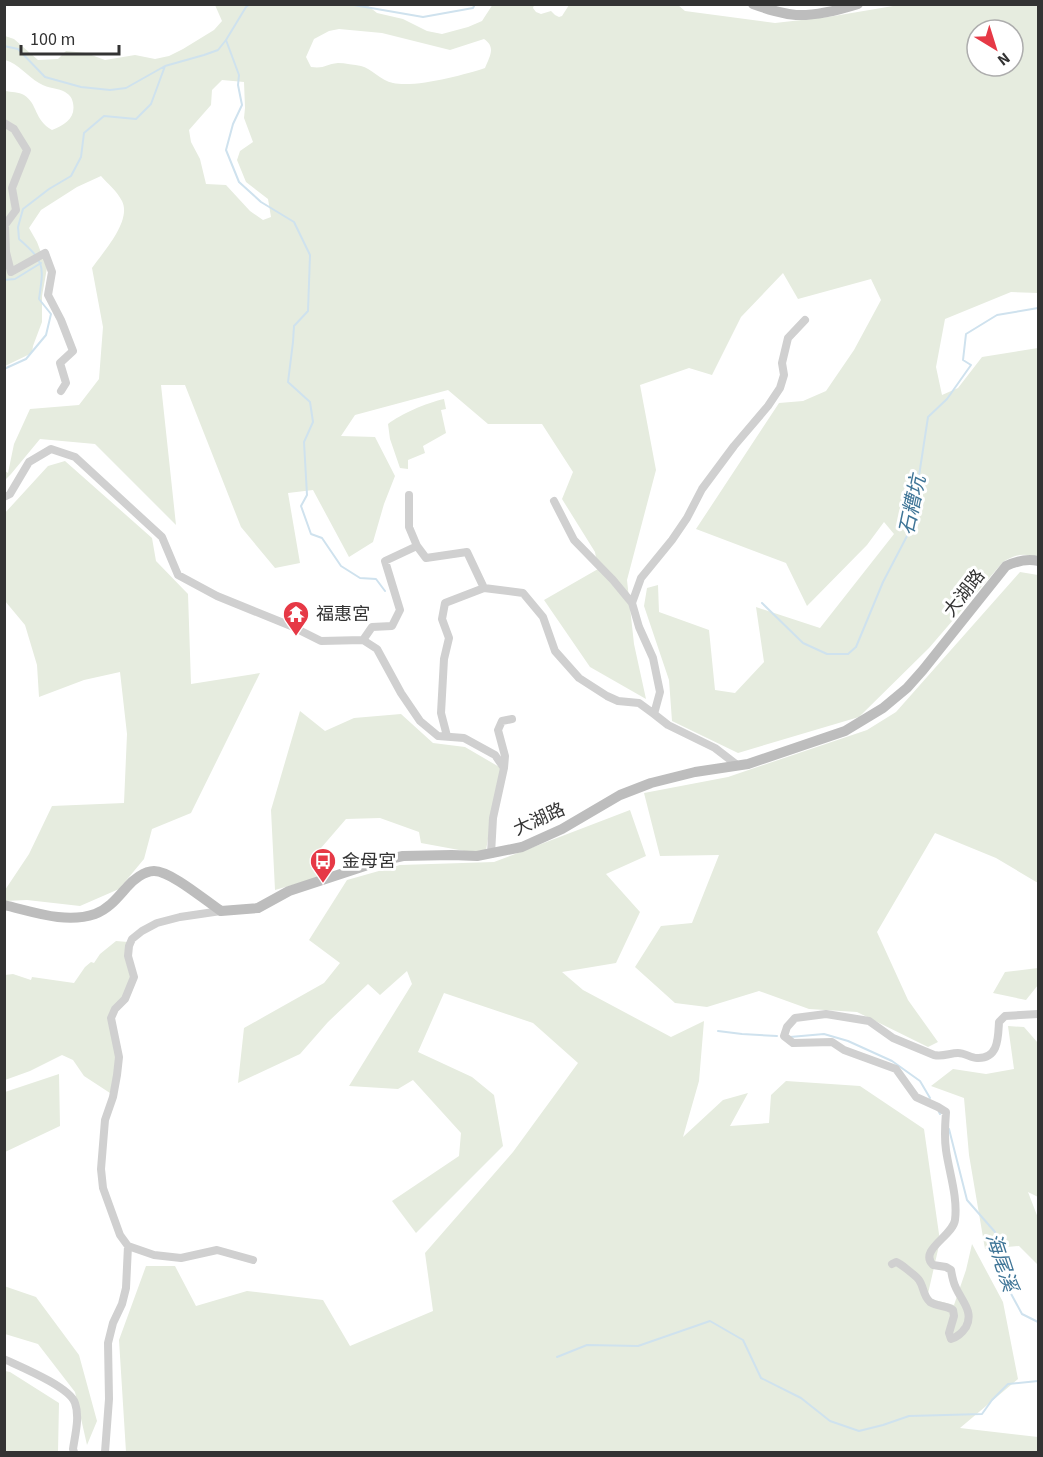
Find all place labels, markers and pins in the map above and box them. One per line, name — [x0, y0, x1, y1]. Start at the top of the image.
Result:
temple icon: 福惠宮 — [281, 599, 311, 637]
place label: 福惠宮 — [316, 602, 370, 627]
bus stop icon: 金母宮 — [308, 846, 338, 884]
place label: 金母宮 — [342, 849, 396, 874]

